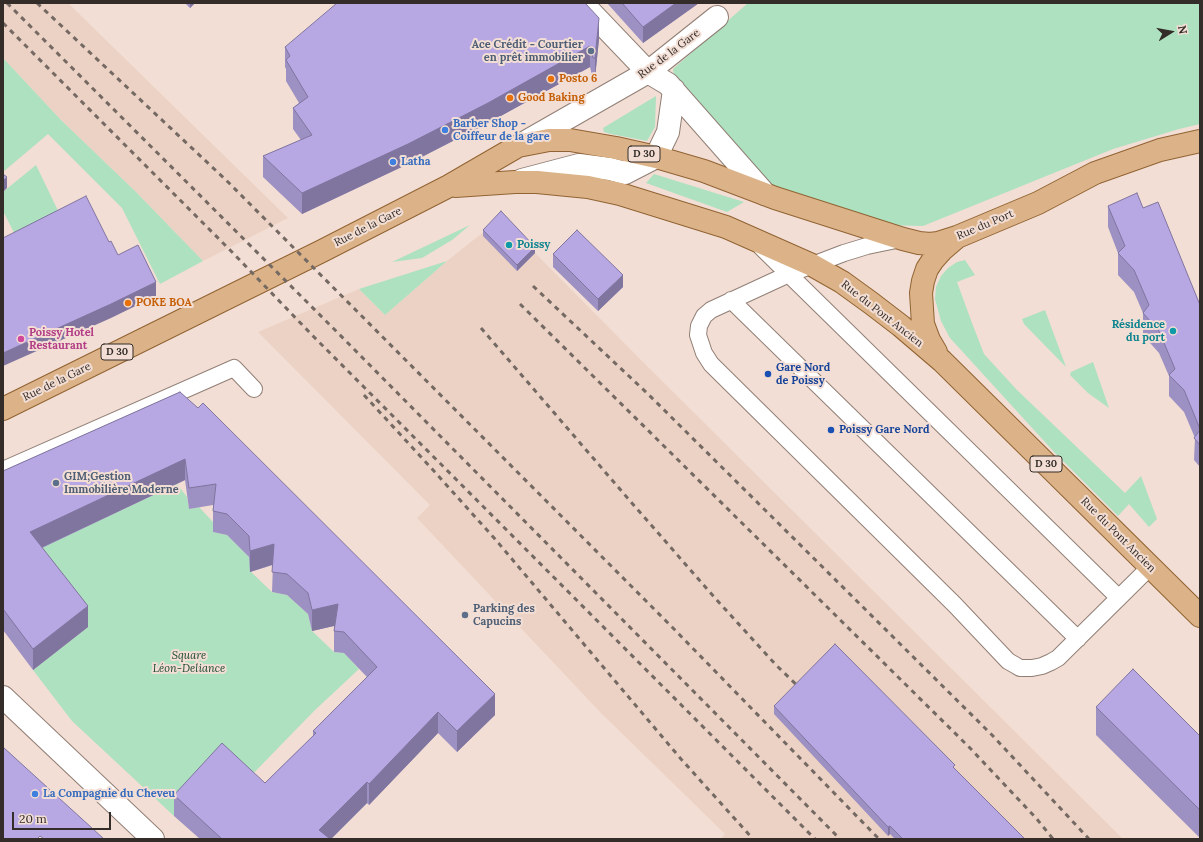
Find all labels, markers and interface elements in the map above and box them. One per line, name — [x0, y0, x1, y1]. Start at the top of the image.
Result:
north arrow — [1151, 12, 1191, 52]
text: N — [1175, 24, 1190, 35]
street label: Rue de la Gare — [635, 26, 703, 82]
place label: Ace Crédit - Courtier en prêt immobilier — [472, 38, 583, 64]
marker: Ace Crédit - Courtier en prêt immobilier — [586, 46, 596, 56]
place label: Posto 6 — [559, 72, 597, 86]
marker: Posto 6 — [546, 74, 556, 84]
place label: Good Baking — [518, 91, 585, 105]
marker: Good Baking — [505, 93, 515, 103]
place label: Barber Shop - Coiffeur de la gare — [453, 117, 550, 143]
marker: Barber Shop - Coiffeur de la gare — [440, 125, 450, 135]
road number: D 30 — [628, 146, 660, 162]
place label: Latha — [401, 155, 431, 169]
marker: Latha — [388, 157, 398, 167]
street label: Rue de la Gare — [332, 204, 404, 250]
street label: Rue du Port — [955, 207, 1015, 243]
place label: Poissy — [517, 238, 550, 252]
marker: Poissy — [504, 240, 514, 250]
street label: Rue du Pont Ancien — [838, 278, 926, 350]
place label: POKE BOA — [136, 296, 192, 310]
marker: POKE BOA — [123, 298, 133, 308]
place label: Résidence du port — [1112, 318, 1165, 344]
place label: Poissy Hotel Restaurant — [29, 326, 94, 352]
marker: Résidence du port — [1168, 326, 1178, 336]
marker: Poissy Hotel Restaurant — [16, 334, 26, 344]
road number: D 30 — [101, 344, 133, 360]
street label: Rue de la Gare — [21, 360, 93, 404]
place label: Gare Nord de Poissy — [776, 361, 830, 387]
marker: Gare Nord de Poissy — [763, 369, 773, 379]
place label: Poissy Gare Nord — [839, 423, 930, 437]
marker: Poissy Gare Nord — [826, 425, 836, 435]
road number: D 30 — [1030, 456, 1062, 472]
place label: GIM;Gestion Immobilière Moderne — [64, 470, 179, 496]
marker: GIM;Gestion Immobilière Moderne — [51, 478, 61, 488]
street label: Rue du Pont Ancien — [1078, 495, 1158, 575]
place label: Parking des Capucins — [473, 602, 535, 628]
marker: Parking des Capucins — [460, 610, 470, 620]
park label: Square Léon-Deliance — [153, 649, 225, 675]
place label: La Compagnie du Cheveu — [43, 787, 175, 801]
marker: La Compagnie du Cheveu — [30, 789, 40, 799]
scale bar — [14, 804, 113, 830]
text: 20 m — [19, 811, 47, 826]

